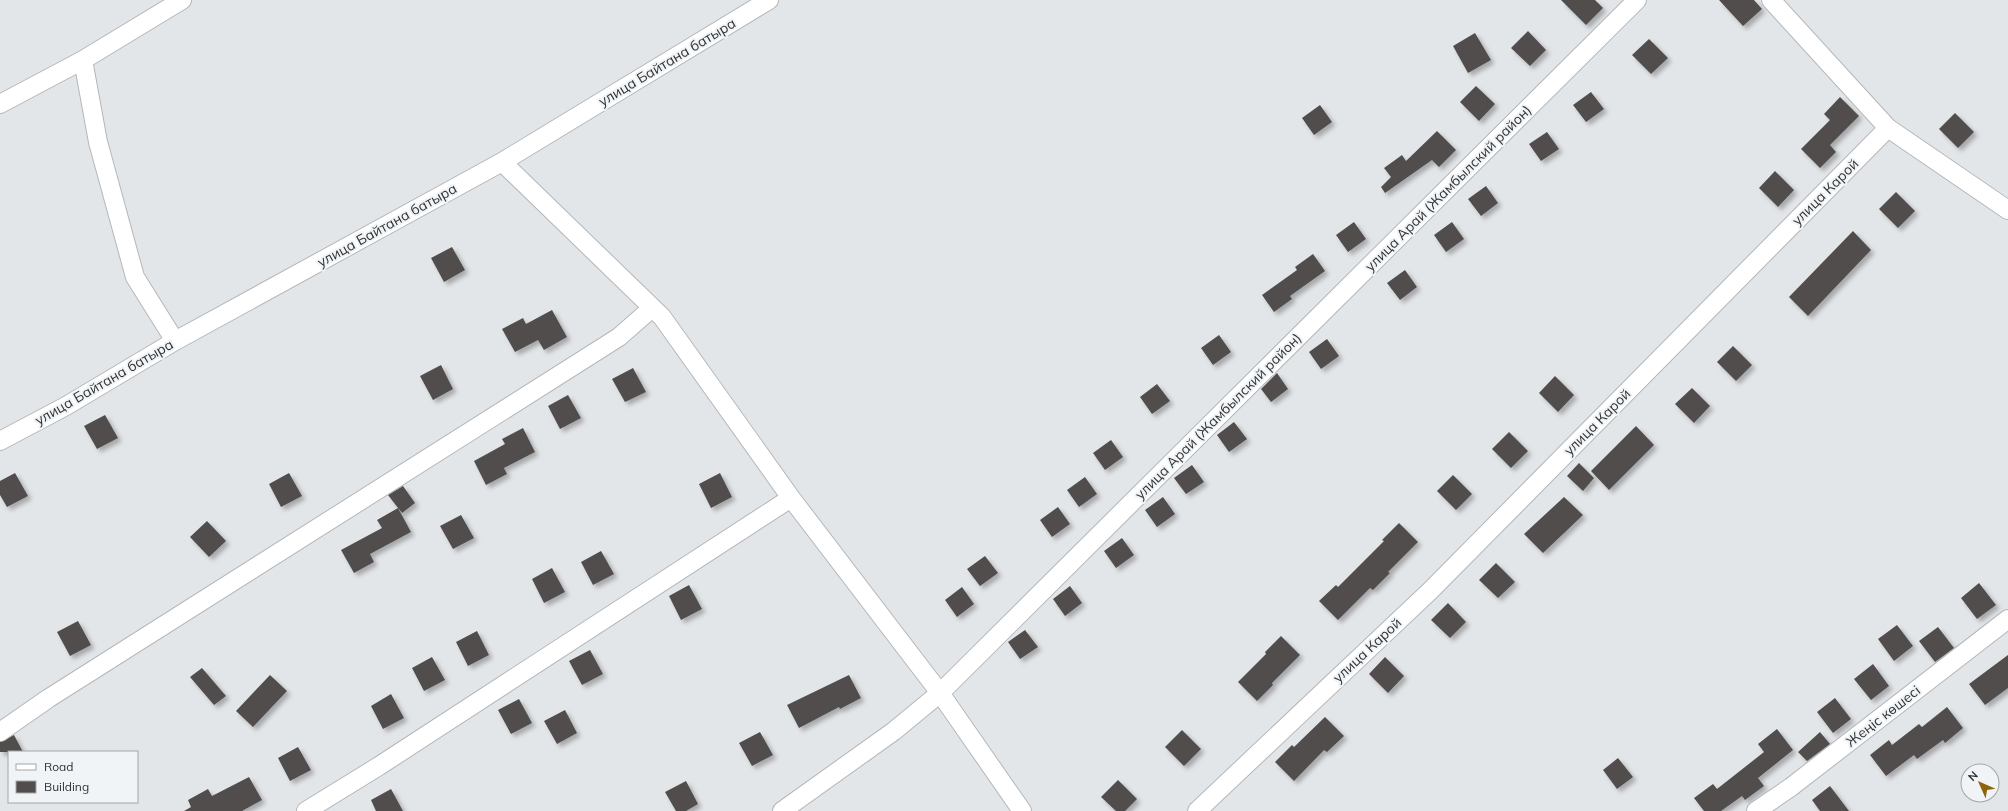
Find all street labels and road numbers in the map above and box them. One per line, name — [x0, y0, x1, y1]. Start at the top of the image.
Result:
street label: улица Байтана батыра — [595, 14, 739, 110]
street label: улица Арай (Жамбылский район) — [1361, 101, 1535, 275]
street label: улица Карой — [1788, 155, 1862, 229]
street label: улица Байтана батыра — [314, 179, 460, 271]
street label: улица Арай (Жамбылский район) — [1131, 329, 1305, 503]
street label: улица Байтана батыра — [32, 335, 176, 429]
street label: улица Карой — [1560, 385, 1634, 459]
street label: улица Карой — [1329, 614, 1405, 686]
street label: Жеңіс көшесі — [1842, 681, 1924, 751]

